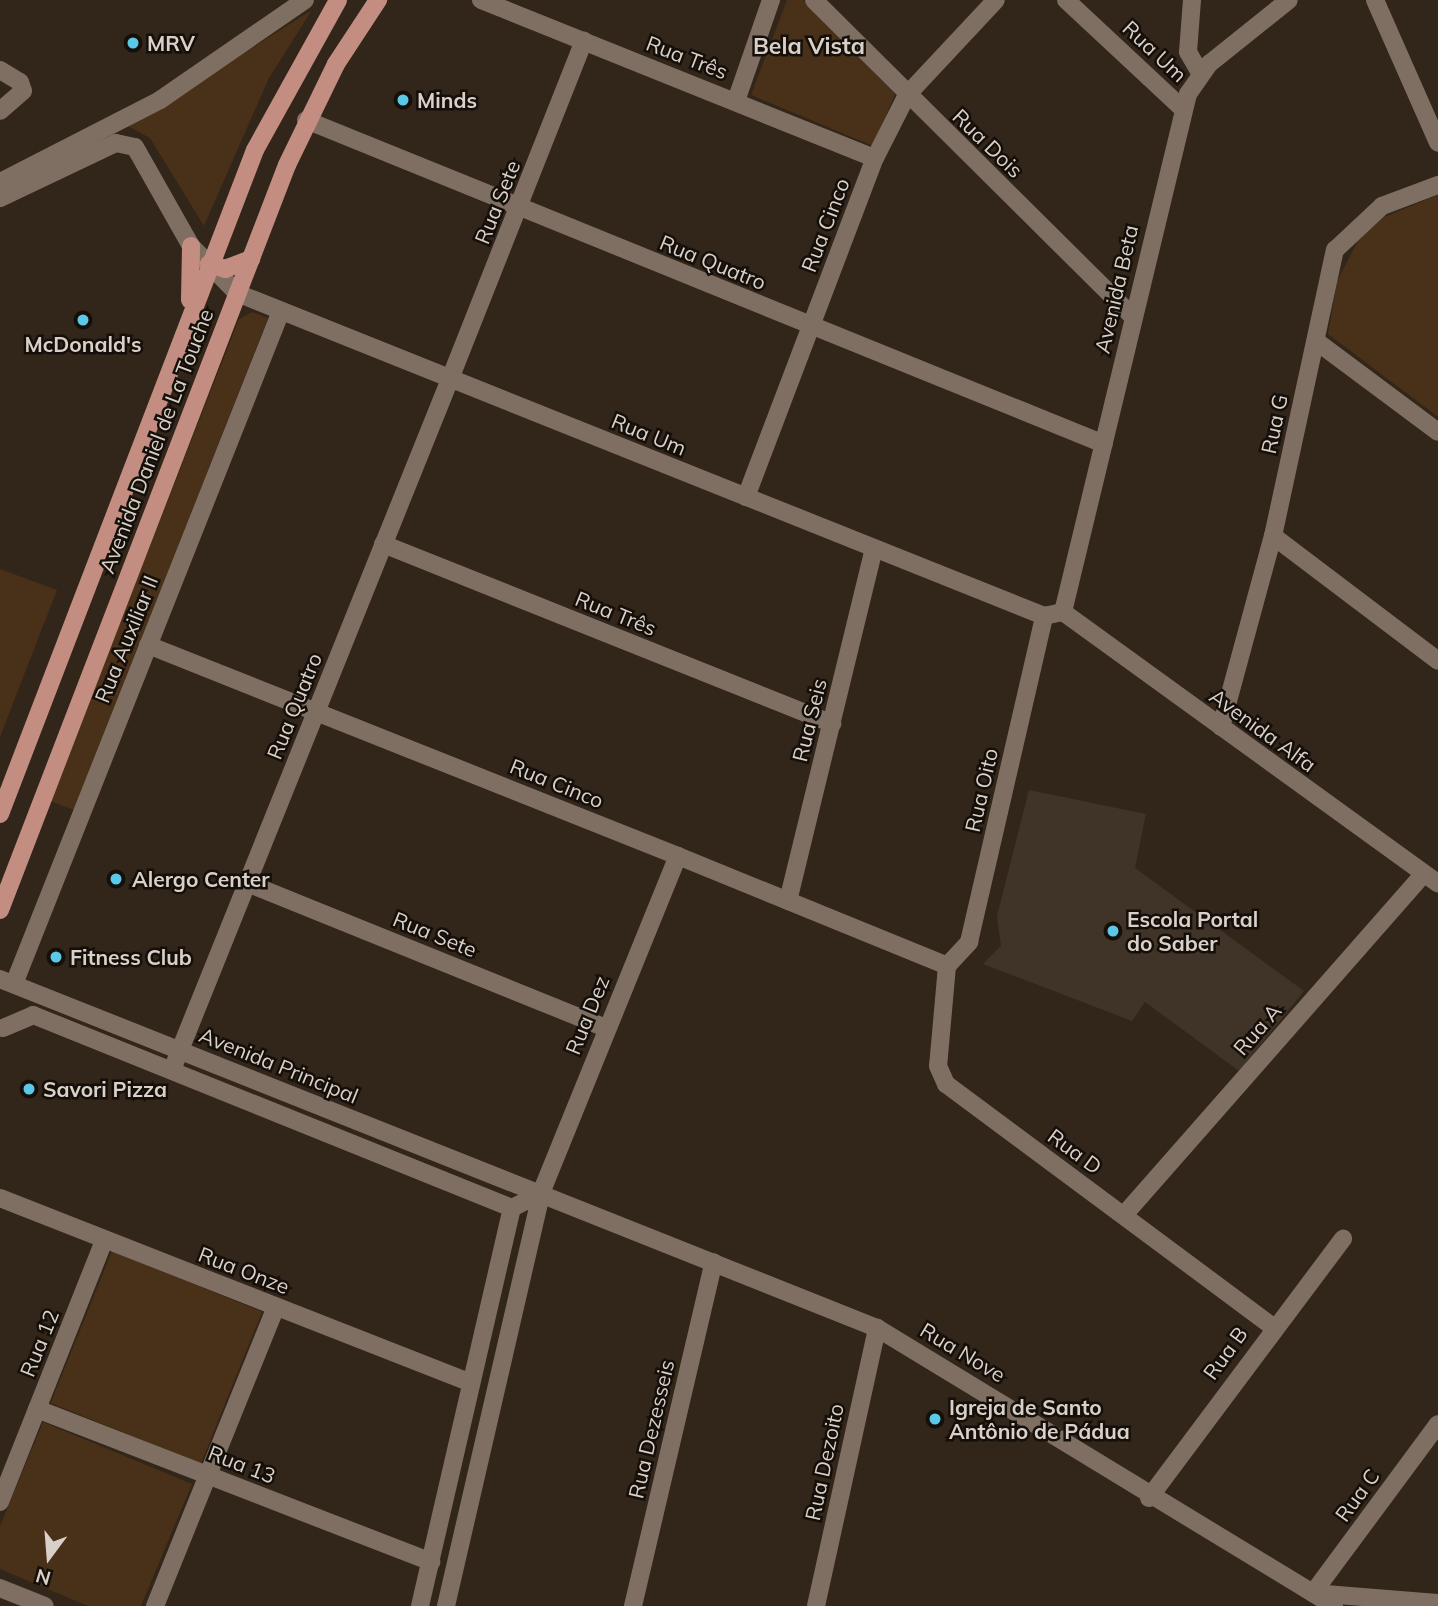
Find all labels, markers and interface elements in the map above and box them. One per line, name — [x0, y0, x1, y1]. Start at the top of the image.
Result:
street label: Rua Um — [1118, 15, 1192, 87]
place label: MRV — [147, 30, 195, 56]
street label: Rua Três — [643, 30, 731, 84]
district label: Bela Vista — [753, 32, 865, 60]
marker: MRV — [125, 35, 141, 51]
place label: Minds — [417, 87, 477, 113]
marker: Minds — [395, 92, 411, 108]
street label: Rua Dois — [948, 103, 1028, 183]
street label: Rua Sete — [469, 157, 525, 247]
street label: Rua Cinco — [796, 174, 854, 276]
street label: Avenida Beta — [1089, 222, 1143, 356]
street label: Rua Quatro — [656, 229, 770, 295]
street label: Avenida Daniel de La Touche — [94, 305, 218, 577]
marker: McDonald's — [75, 312, 91, 328]
place label: McDonald's — [24, 331, 142, 357]
street label: Rua G — [1255, 392, 1293, 456]
street label: Rua Um — [608, 408, 690, 460]
street label: Rua Auxiliar II — [89, 572, 163, 706]
street label: Rua Três — [572, 585, 660, 641]
street label: Rua Quatro — [261, 649, 327, 763]
street label: Rua Seis — [787, 676, 831, 764]
street label: Avenida Alfa — [1205, 683, 1321, 777]
street label: Rua Oito — [959, 746, 1003, 834]
street label: Rua Cinco — [507, 753, 607, 813]
place label: Alergo Center — [132, 866, 270, 892]
marker: Alergo Center — [106, 869, 126, 889]
street label: Rua Sete — [390, 906, 480, 962]
place label: Escola Portal do Saber — [1127, 906, 1258, 956]
marker: Escola Portal do Saber — [1105, 923, 1121, 939]
place label: Fitness Club — [70, 944, 192, 970]
marker: Fitness Club — [48, 949, 64, 965]
street label: Rua Dez — [560, 972, 614, 1058]
street label: Rua A — [1228, 998, 1286, 1060]
street label: Avenida Principal — [196, 1022, 362, 1108]
place label: Savori Pizza — [43, 1076, 167, 1102]
marker: Savori Pizza — [21, 1081, 37, 1097]
street label: Rua D — [1043, 1123, 1107, 1179]
street label: Rua Onze — [195, 1241, 293, 1299]
street label: Rua 12 — [14, 1306, 64, 1380]
street label: Rua Nove — [916, 1317, 1010, 1387]
street label: Rua B — [1197, 1322, 1253, 1384]
street label: Rua Dezesseis — [623, 1357, 679, 1501]
place label: Igreja de Santo Antônio de Pádua — [949, 1394, 1130, 1444]
street label: Rua Dezoito — [799, 1401, 849, 1523]
marker: Igreja de Santo Antônio de Pádua — [927, 1411, 943, 1427]
street label: Rua 13 — [205, 1440, 279, 1488]
street label: Rua C — [1329, 1464, 1385, 1526]
north arrow — [14, 1522, 84, 1592]
text: N — [33, 1564, 53, 1591]

